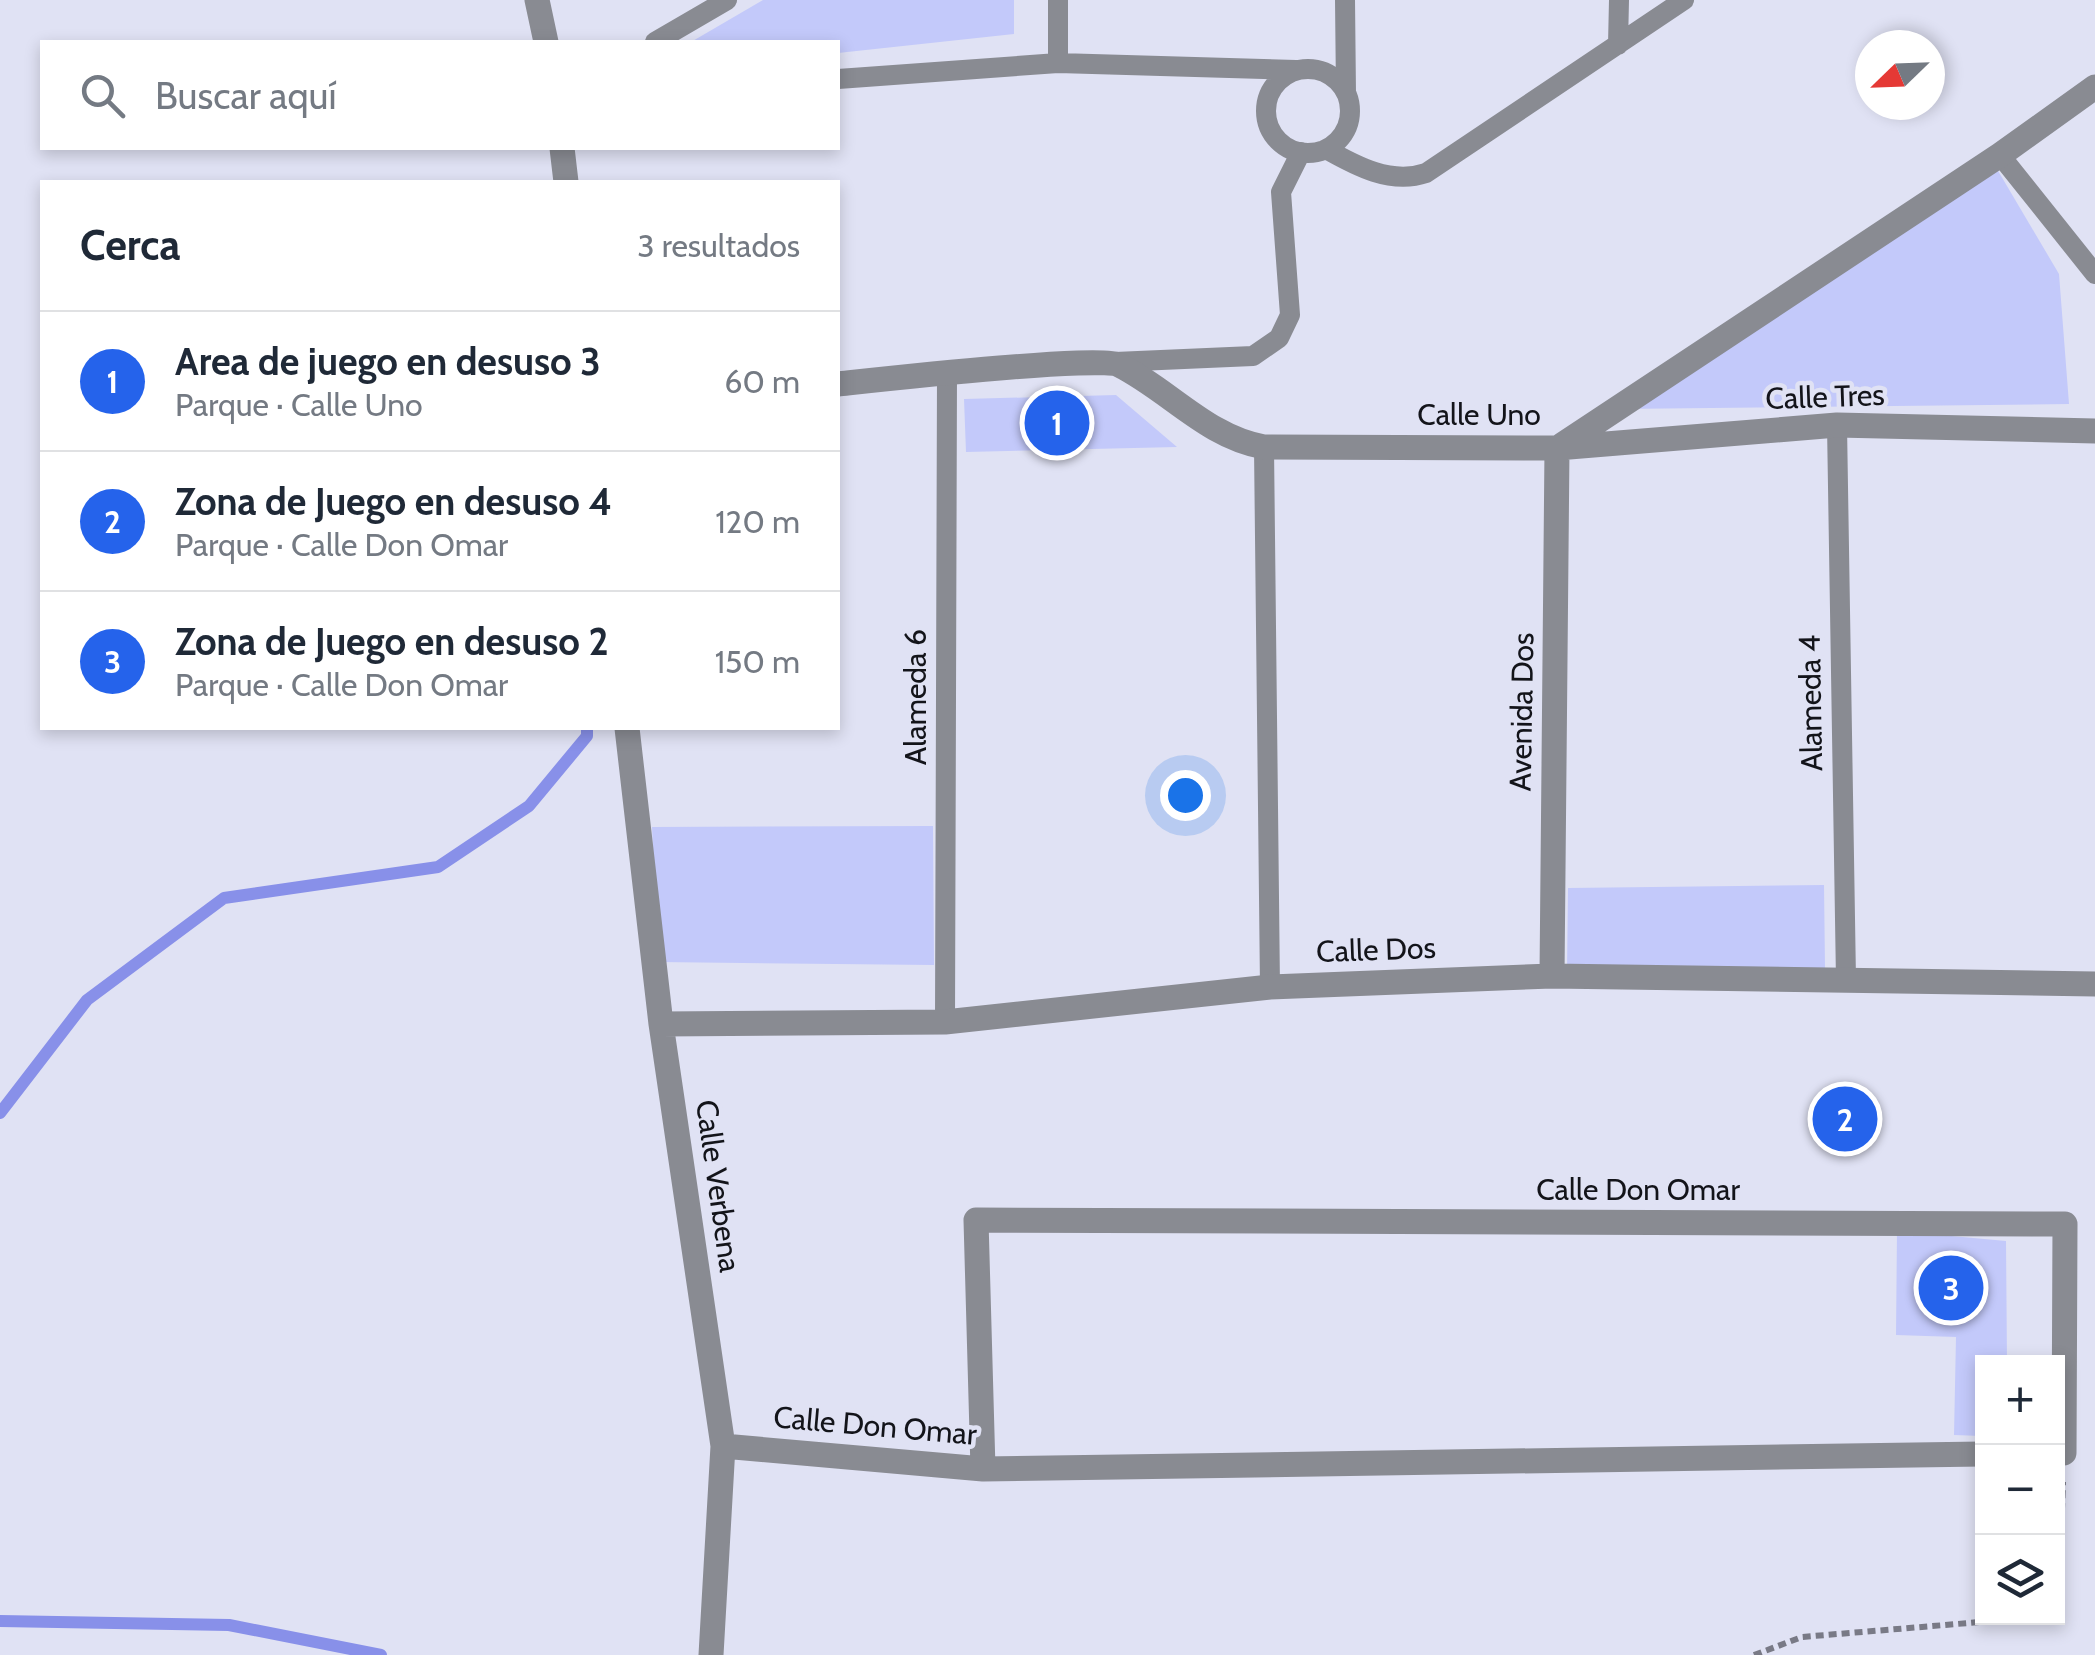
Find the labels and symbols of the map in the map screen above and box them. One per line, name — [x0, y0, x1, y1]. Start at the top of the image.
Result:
north arrow — [1855, 30, 1945, 120]
street label: Calle Tres — [1765, 376, 1885, 417]
pin: 1 — [1024, 386, 1090, 460]
street label: Calle Uno — [1417, 396, 1541, 433]
street label: Alameda 6 — [897, 629, 934, 765]
street label: Avenida Dos — [1502, 632, 1541, 792]
street label: Alameda 4 — [1791, 634, 1830, 772]
your location — [1160, 770, 1211, 821]
street label: Calle Dos — [1316, 929, 1436, 970]
pin: 2 — [1812, 1082, 1878, 1156]
street label: Calle Verbena — [688, 1097, 749, 1275]
street label: Calle Don Omar — [1536, 1171, 1740, 1208]
pin: 3 — [1918, 1250, 1984, 1326]
street label: Calle Don Omar — [772, 1398, 979, 1453]

